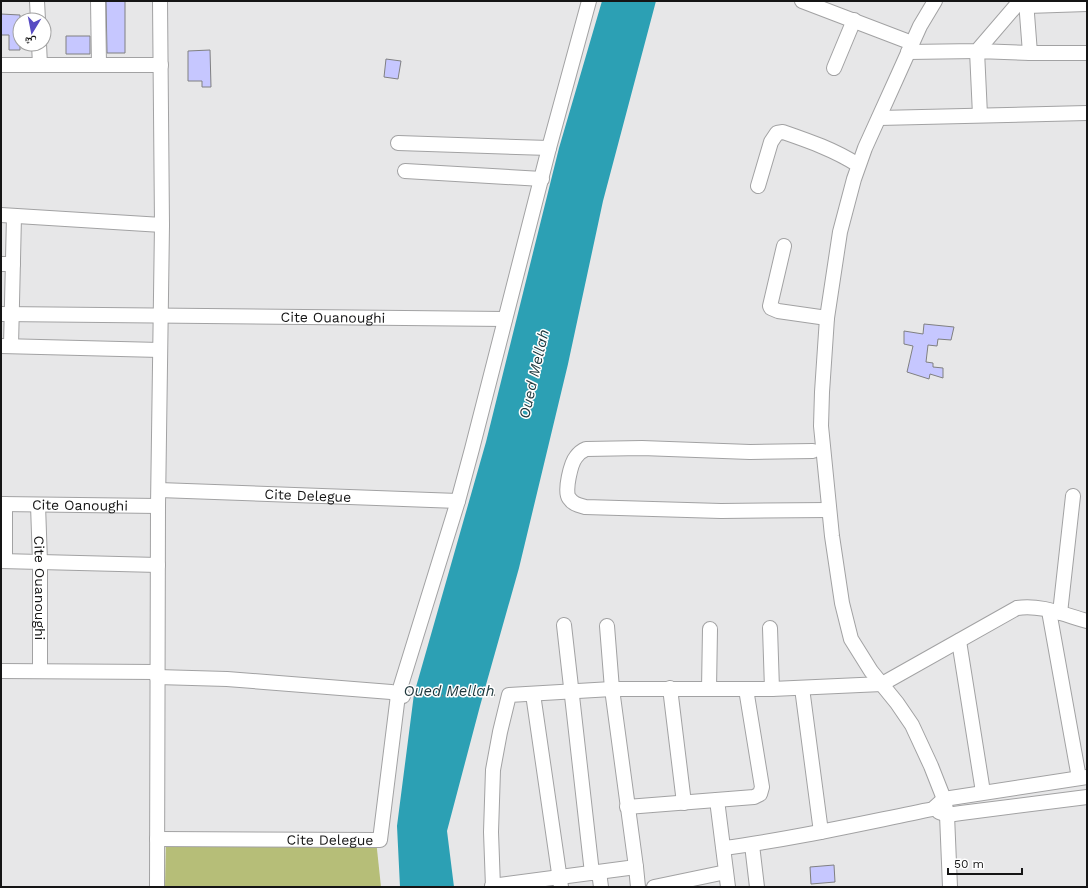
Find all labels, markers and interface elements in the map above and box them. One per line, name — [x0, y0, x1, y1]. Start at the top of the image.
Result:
north arrow — [12, 12, 52, 52]
text: ش — [23, 33, 37, 49]
street label: Cite Ouanoughi — [281, 309, 385, 326]
water label: Oued Mellah — [515, 328, 553, 420]
street label: Cite Delegue — [264, 486, 352, 505]
street label: Cite Oanoughi — [32, 496, 128, 514]
street label: Cite Ouanoughi — [31, 535, 48, 640]
water label: Oued Mellah — [403, 682, 495, 700]
street label: Cite Delegue — [287, 832, 373, 848]
scale bar — [948, 850, 1022, 876]
text: 50 m — [954, 857, 984, 871]

